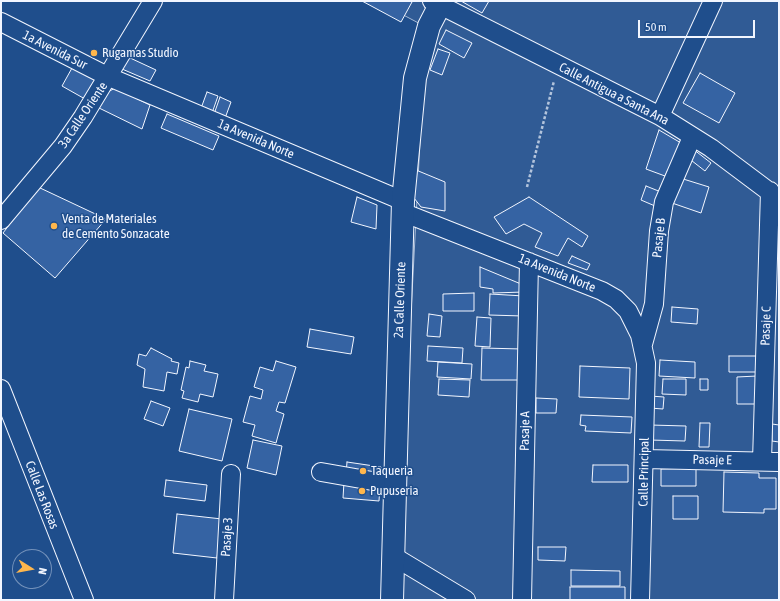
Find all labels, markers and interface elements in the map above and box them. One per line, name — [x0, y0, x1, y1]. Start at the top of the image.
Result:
scale bar — [640, 12, 757, 38]
text: 50 m — [645, 20, 667, 34]
street label: 1a Avenida Sur — [20, 27, 90, 73]
place label: Rugamas Studio — [102, 45, 179, 61]
marker: Rugamas Studio — [89, 48, 99, 58]
street label: Calle Antigua a Santa Ana — [556, 60, 672, 128]
street label: 3a Calle Oriente — [55, 79, 111, 151]
street label: 1a Avenida Norte — [215, 116, 297, 162]
place label: Venta de Materiales de Cemento Sonzacate — [62, 211, 170, 242]
street label: Pasaje B — [649, 217, 669, 259]
marker: Venta de Materiales de Cemento Sonzacate — [49, 221, 59, 231]
street label: 1a Avenida Norte — [516, 250, 598, 296]
street label: 2a Calle Oriente — [391, 262, 409, 338]
street label: Pasaje C — [758, 306, 774, 346]
street label: Pasaje A — [517, 411, 533, 451]
street label: Calle Principal — [636, 437, 652, 507]
street label: Pasaje E — [692, 452, 732, 468]
street label: Calle Las Rosas — [22, 459, 62, 531]
place label: Taqueria — [371, 463, 413, 479]
marker: Taqueria — [358, 466, 368, 476]
place label: Pupuseria — [370, 483, 418, 499]
marker: Pupuseria — [357, 486, 367, 496]
street label: Pasaje 3 — [218, 517, 236, 557]
north arrow — [12, 549, 52, 589]
text: N — [36, 567, 49, 575]

